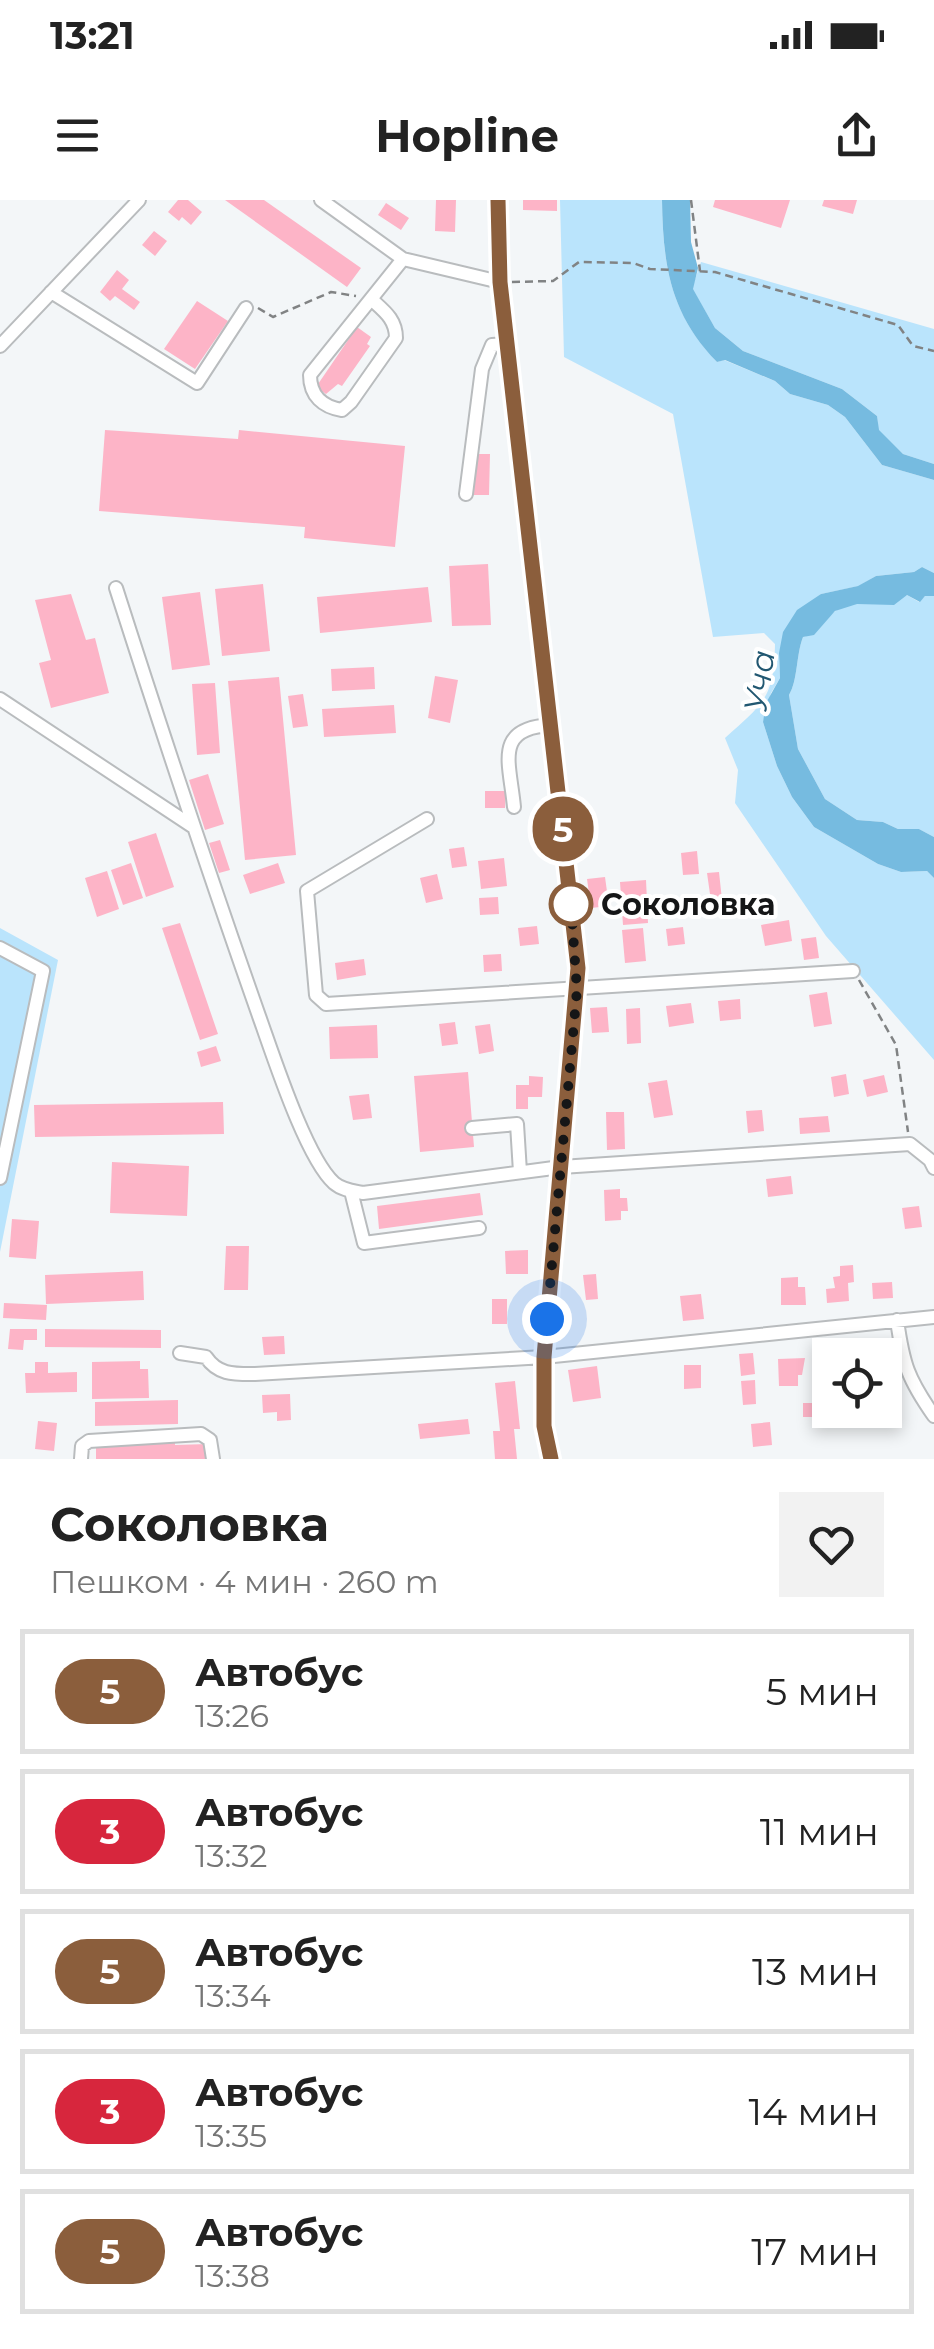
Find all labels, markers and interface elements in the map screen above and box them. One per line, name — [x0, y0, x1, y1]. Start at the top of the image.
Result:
text: 13:21 — [50, 12, 135, 59]
icon: menu — [50, 108, 105, 163]
text: Hopline — [375, 108, 559, 163]
icon: share — [829, 108, 884, 163]
water label: Уча — [735, 648, 783, 714]
line badge: 5 — [530, 796, 596, 862]
text: 5 — [553, 808, 573, 851]
marker: Соколовка — [550, 883, 592, 925]
place label: Соколовка — [601, 886, 775, 923]
your location — [522, 1294, 572, 1344]
map controls — [812, 1338, 902, 1428]
button: locate — [812, 1338, 902, 1428]
button: heart — [779, 1492, 884, 1597]
text: Соколовка — [50, 1495, 329, 1553]
text: Пешком · 4 мин · 260 m — [50, 1562, 439, 1601]
text: Автобус — [195, 1649, 364, 1696]
text: 5 мин — [766, 1668, 879, 1715]
text: 5 — [100, 1670, 120, 1713]
text: 13:26 — [195, 1696, 269, 1735]
text: Автобус — [195, 1789, 364, 1836]
text: 11 мин — [760, 1808, 879, 1855]
text: 3 — [100, 1810, 120, 1853]
text: 13:32 — [195, 1836, 267, 1875]
text: Автобус — [195, 1929, 364, 1976]
text: 13 мин — [752, 1948, 879, 1995]
text: 5 — [100, 1950, 120, 1993]
text: 13:34 — [195, 1976, 271, 2015]
text: Автобус — [195, 2069, 364, 2116]
text: 14 мин — [748, 2088, 879, 2135]
text: 3 — [100, 2090, 120, 2133]
text: 13:35 — [195, 2116, 267, 2155]
text: Автобус — [195, 2209, 364, 2256]
text: 17 мин — [751, 2228, 879, 2275]
text: 5 — [100, 2230, 120, 2273]
text: 13:38 — [195, 2256, 270, 2295]

